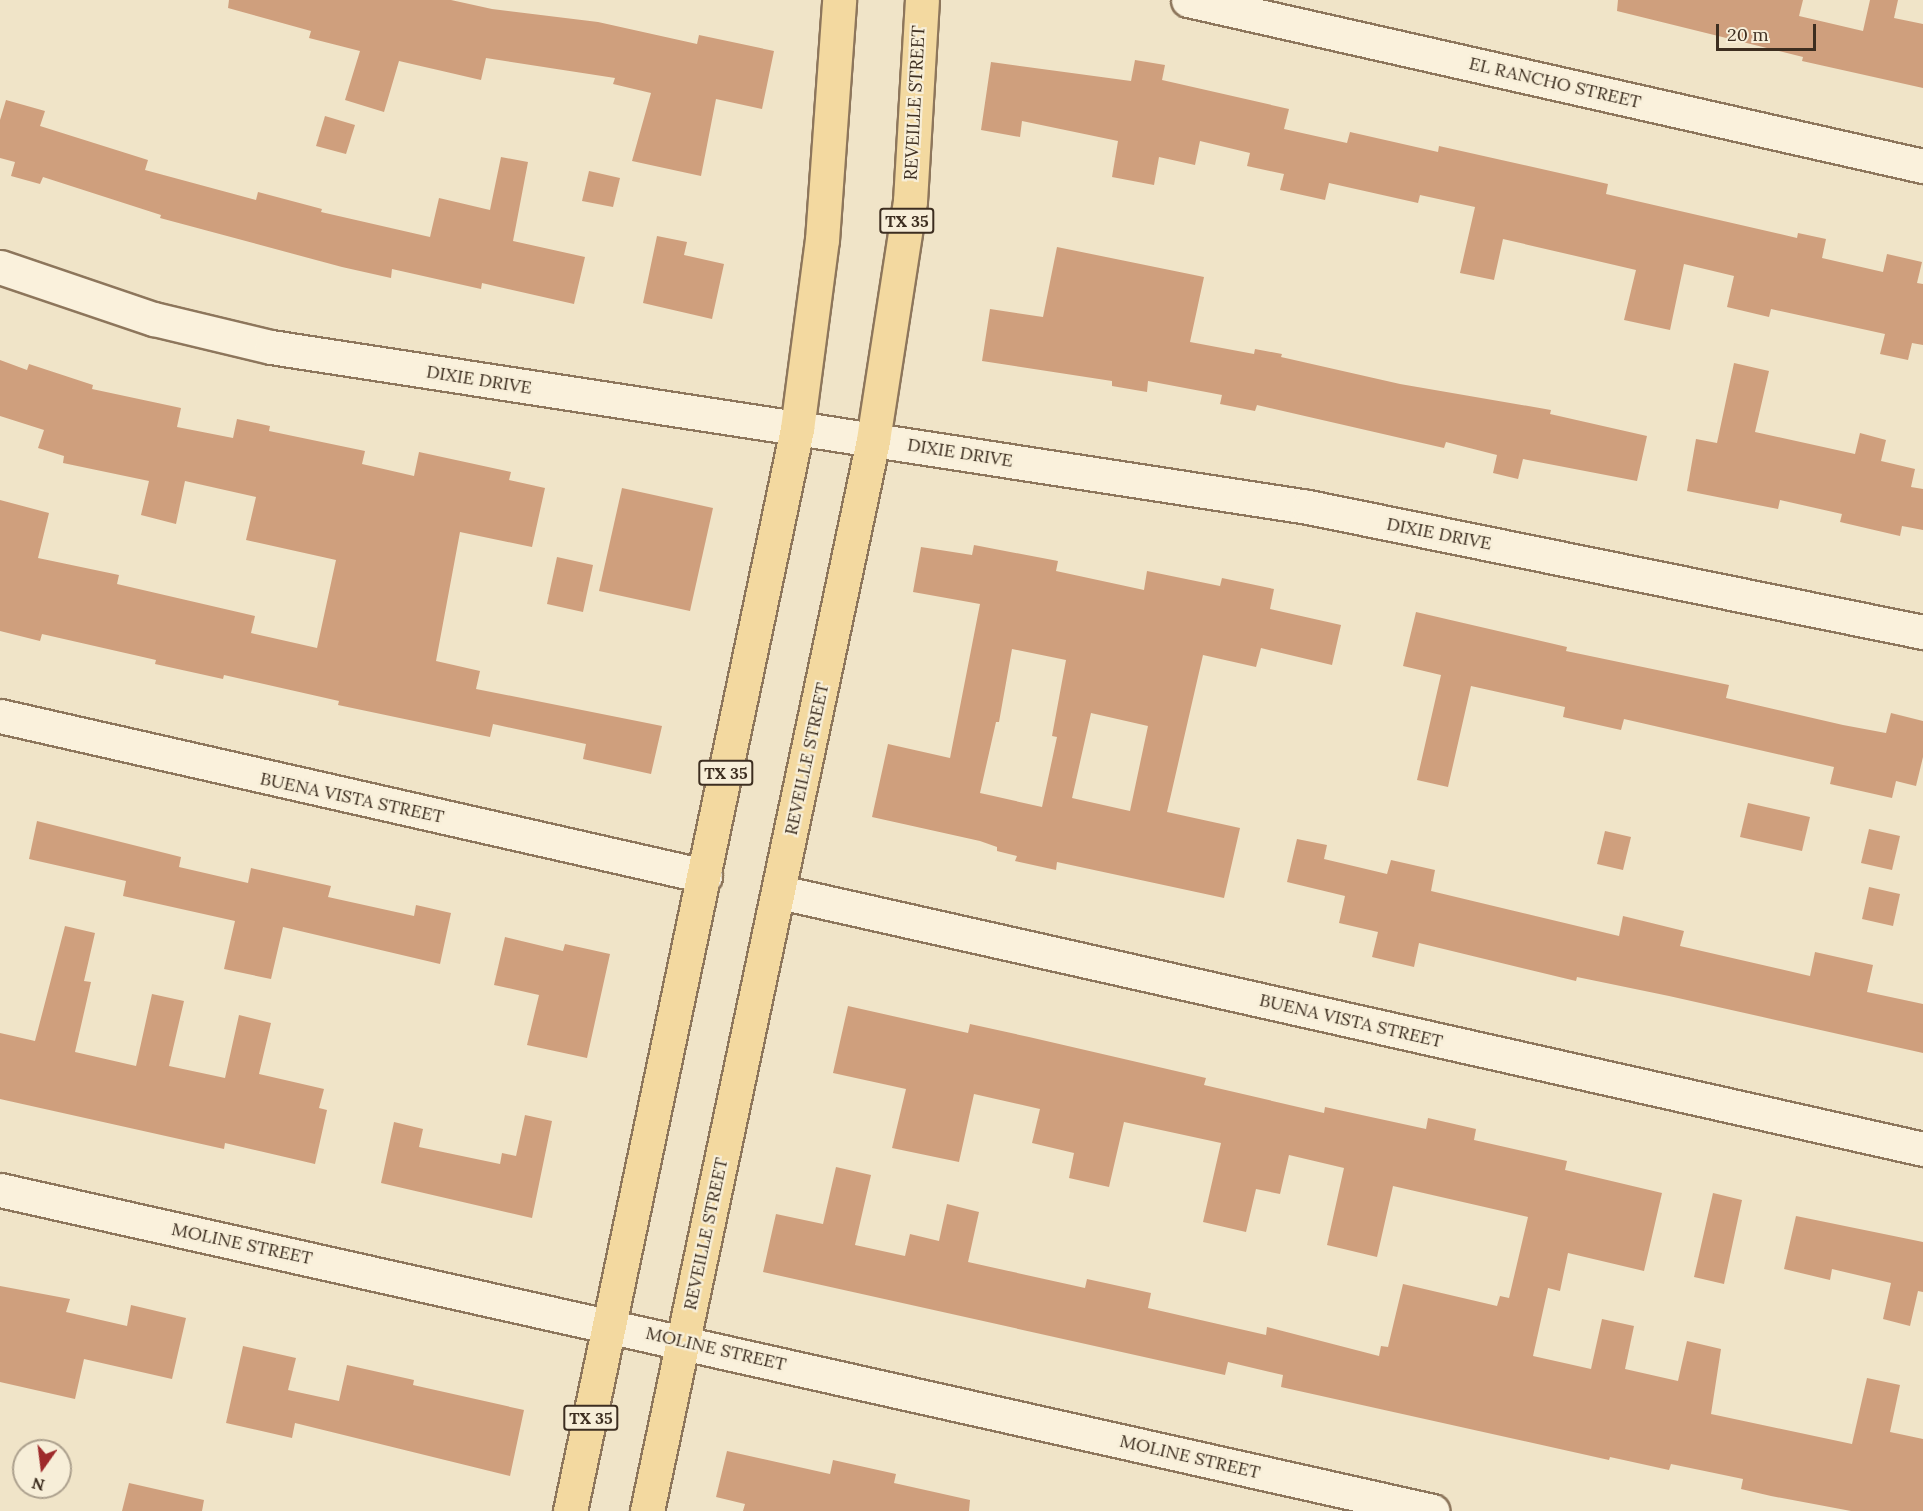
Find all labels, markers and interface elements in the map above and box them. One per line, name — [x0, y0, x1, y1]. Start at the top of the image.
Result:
scale bar — [1719, 12, 1820, 50]
text: 20 m — [1727, 23, 1769, 46]
street label: REVEILLE STREET — [900, 25, 930, 181]
street label: EL RANCHO STREET — [1467, 53, 1643, 113]
road number: TX 35 — [878, 208, 936, 234]
street label: DIXIE DRIVE — [425, 361, 533, 399]
street label: DIXIE DRIVE — [906, 434, 1014, 472]
street label: DIXIE DRIVE — [1385, 513, 1493, 555]
street label: REVEILLE STREET — [780, 681, 834, 837]
road number: TX 35 — [698, 760, 754, 786]
street label: BUENA VISTA STREET — [258, 768, 446, 828]
street label: BUENA VISTA STREET — [1257, 989, 1445, 1053]
street label: REVEILLE STREET — [679, 1156, 733, 1312]
street label: MOLINE STREET — [170, 1219, 314, 1269]
street label: MOLINE STREET — [644, 1322, 788, 1376]
road number: TX 35 — [562, 1405, 620, 1431]
street label: MOLINE STREET — [1118, 1430, 1262, 1484]
north arrow — [12, 1439, 72, 1499]
text: N — [30, 1473, 47, 1496]

